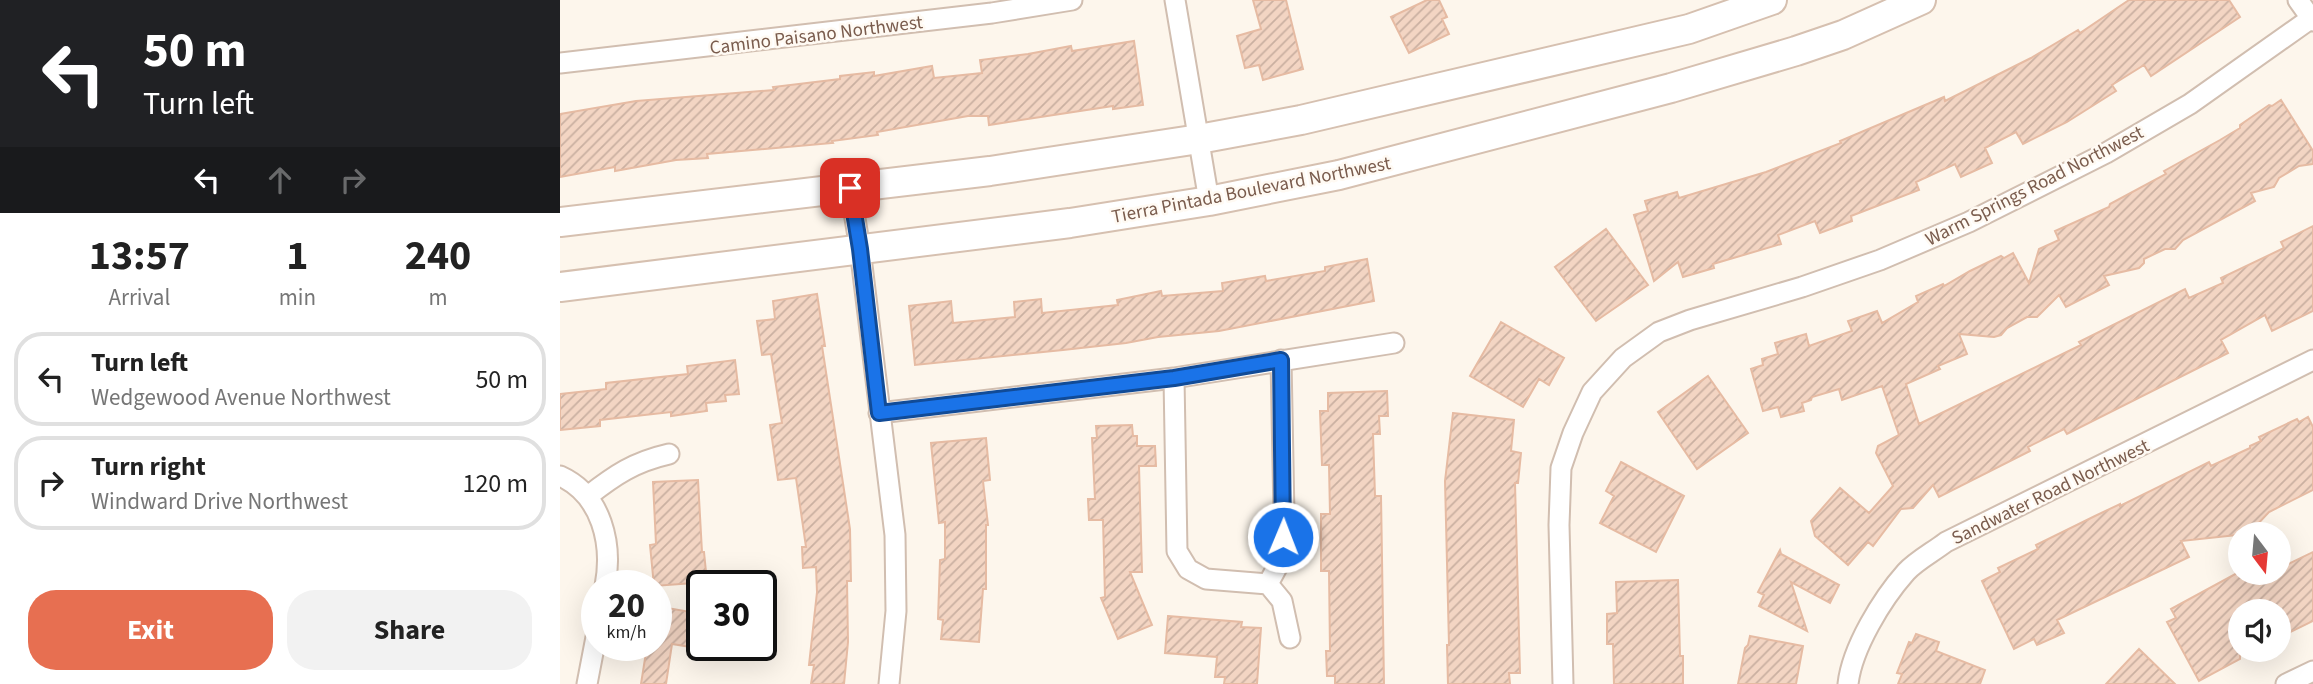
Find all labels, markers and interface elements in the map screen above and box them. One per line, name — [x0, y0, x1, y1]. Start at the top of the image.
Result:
street label: Camino Paisano Northwest — [708, 9, 925, 62]
text: 50 m — [143, 16, 247, 86]
icon: left — [28, 28, 119, 119]
text: Turn left — [143, 81, 254, 127]
street label: Warm Springs Road Northwest — [1921, 119, 2149, 253]
street label: Tierra Pintada Boulevard Northwest — [1109, 150, 1394, 231]
pin — [820, 158, 880, 218]
icon: left — [188, 161, 226, 199]
icon: ahead — [261, 161, 299, 199]
icon: right — [334, 161, 372, 199]
icon: arrive — [831, 169, 869, 207]
text: 13:57 — [89, 226, 190, 286]
text: 1 — [286, 226, 308, 286]
text: 240 — [405, 226, 471, 286]
text: Arrival — [108, 281, 170, 314]
text: min — [279, 281, 316, 314]
text: m — [428, 281, 448, 314]
text: Turn left — [91, 344, 188, 381]
icon: left — [32, 360, 70, 398]
text: 50 m — [475, 361, 528, 398]
text: Wedgewood Avenue Northwest — [91, 381, 391, 414]
street label: Sandwater Road Northwest — [1947, 432, 2155, 552]
text: Turn right — [91, 448, 206, 485]
icon: right — [32, 464, 70, 502]
text: 120 m — [462, 465, 528, 502]
text: Windward Drive Northwest — [91, 485, 348, 518]
position arrow — [1246, 500, 1320, 574]
north arrow — [2228, 522, 2291, 584]
map controls — [2228, 522, 2291, 662]
speed limit sign: 30 — [686, 570, 777, 661]
text: 20 — [608, 581, 645, 631]
button: Exit — [28, 590, 273, 670]
button: Share — [287, 590, 532, 670]
button: sound — [2228, 599, 2291, 662]
text: km/h — [607, 620, 646, 645]

